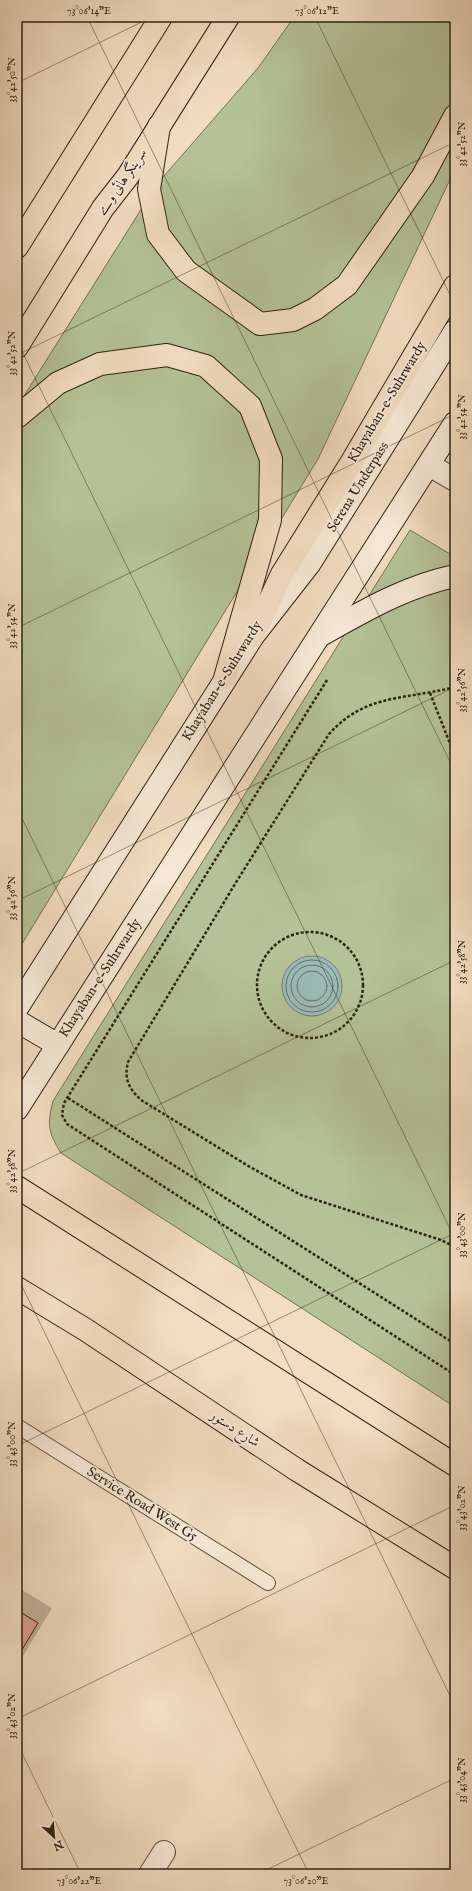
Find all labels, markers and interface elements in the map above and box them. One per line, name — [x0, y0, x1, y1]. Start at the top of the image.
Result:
text: 73°06'14"E — [67, 5, 111, 18]
text: 73°06'12"E — [295, 5, 339, 18]
text: 33°42'50"N — [6, 57, 19, 103]
text: 33°42'52"N — [456, 121, 469, 166]
street label: سرینگر ہائی وے — [93, 145, 151, 219]
text: 33°42'52"N — [6, 330, 19, 375]
street label: Khayaban-e-Suhrwardy — [344, 338, 430, 466]
text: 33°42'54"N — [456, 394, 469, 440]
street label: Serena Underpass — [323, 438, 393, 536]
text: 33°42'54"N — [6, 603, 19, 649]
street label: Khayaban-e-Suhrwardy — [178, 617, 266, 744]
text: 33°42'56"N — [456, 667, 469, 712]
text: 33°42'56"N — [6, 875, 19, 920]
street label: Khayaban-e-Suhrwardy — [55, 915, 145, 1041]
text: 33°42'58"N — [456, 940, 469, 984]
text: 33°42'58"N — [6, 1149, 19, 1193]
text: 33°43'00"N — [456, 1212, 469, 1258]
street label: شارع دستور — [204, 1405, 263, 1453]
text: 33°43'00"N — [6, 1421, 19, 1467]
street label: Service Road West G5 — [83, 1463, 201, 1545]
text: 33°43'02"N — [456, 1485, 469, 1531]
text: 33°43'02"N — [6, 1693, 19, 1739]
text: 33°43'04"N — [456, 1757, 469, 1803]
north arrow — [34, 1817, 74, 1857]
text: N — [50, 1836, 66, 1854]
text: 73°06'22"E — [57, 1875, 101, 1888]
text: 73°06'20"E — [284, 1875, 329, 1888]

